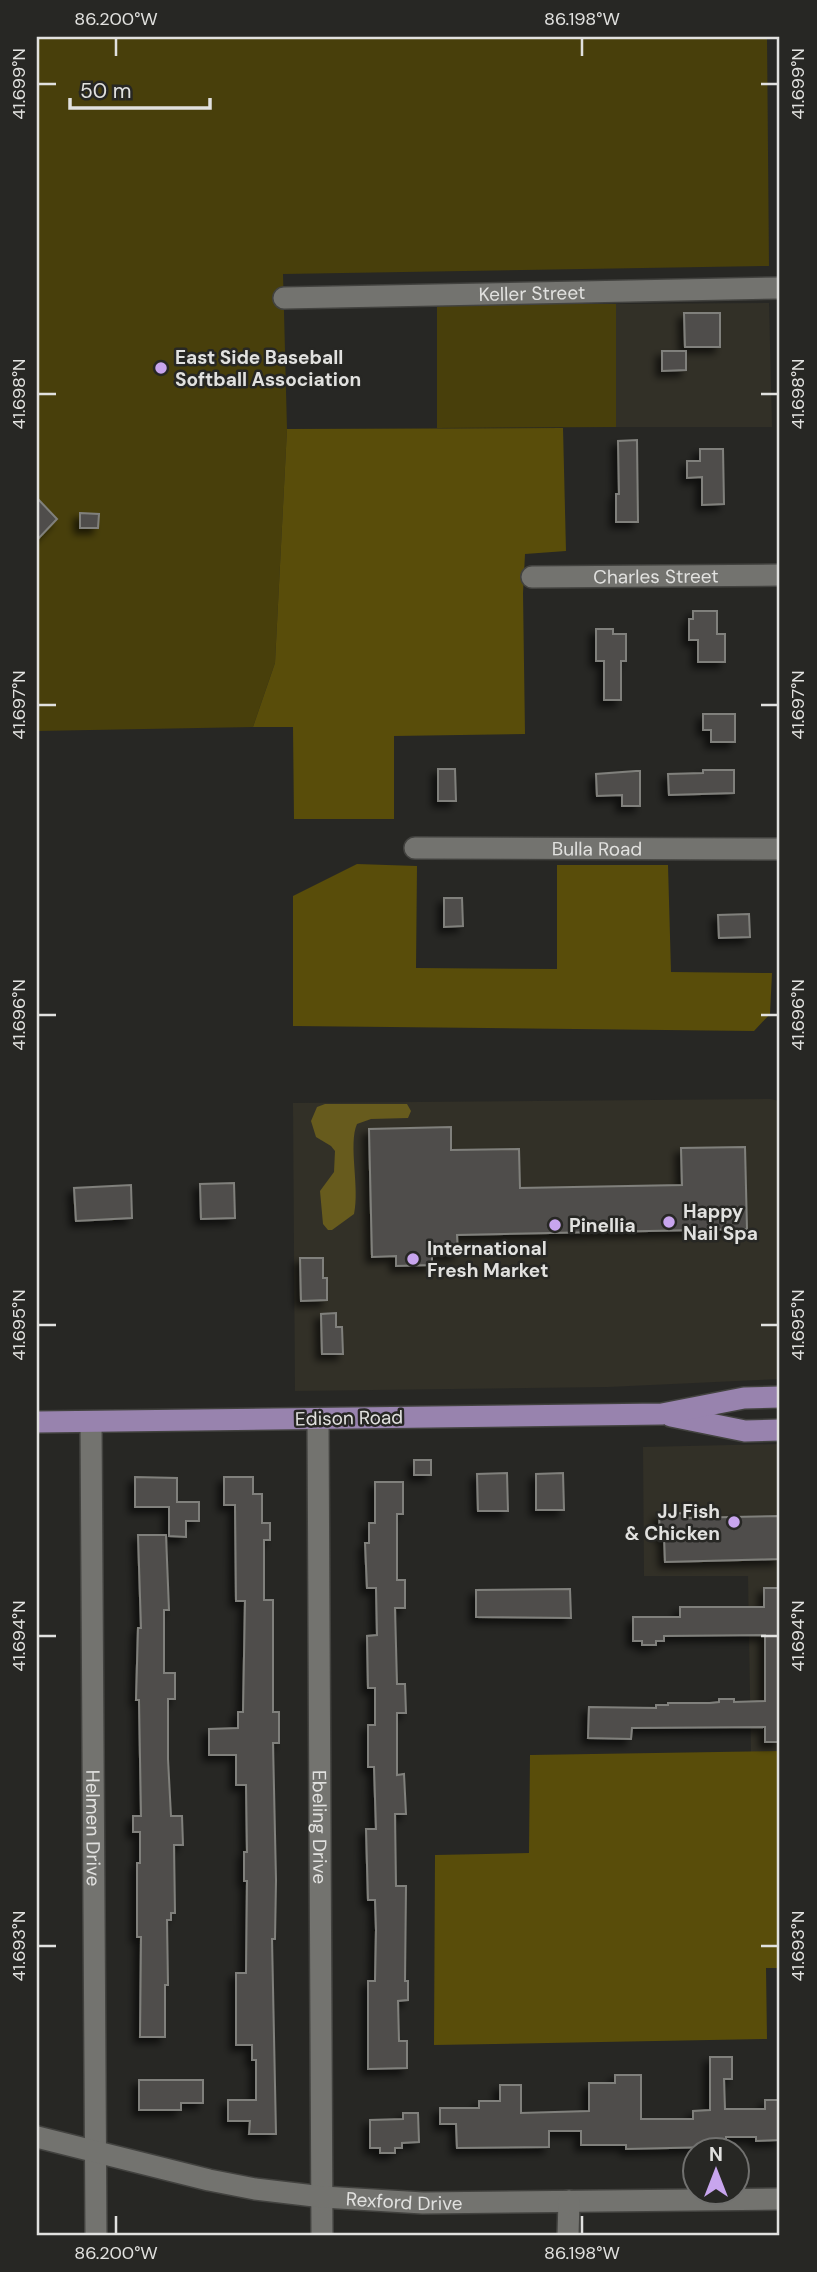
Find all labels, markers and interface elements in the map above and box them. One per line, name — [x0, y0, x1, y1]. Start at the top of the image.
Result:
text: 86.200°W — [74, 7, 158, 31]
text: 86.198°W — [544, 7, 620, 31]
text: 41.699°N — [7, 48, 31, 120]
text: 41.699°N — [786, 48, 810, 120]
scale bar — [70, 66, 210, 110]
text: 50 m — [80, 77, 131, 105]
street label: Keller Street — [478, 279, 585, 307]
place label: East Side Baseball Softball Association — [175, 345, 361, 392]
text: 41.698°N — [7, 358, 31, 430]
text: 41.698°N — [786, 358, 810, 430]
marker: East Side Baseball Softball Association — [153, 360, 169, 376]
street label: Charles Street — [593, 563, 719, 589]
text: 41.697°N — [7, 670, 31, 740]
text: 41.697°N — [786, 670, 810, 740]
street label: Bulla Road — [552, 836, 642, 861]
text: 41.696°N — [7, 979, 31, 1051]
text: 41.696°N — [786, 979, 810, 1051]
place label: Happy Nail Spa — [683, 1199, 758, 1246]
place label: Pinellia — [569, 1213, 636, 1238]
marker: Happy Nail Spa — [661, 1214, 677, 1230]
marker: Pinellia — [547, 1217, 563, 1233]
place label: International Fresh Market — [427, 1236, 548, 1283]
marker: International Fresh Market — [405, 1251, 421, 1267]
text: 41.695°N — [7, 1289, 31, 1361]
text: 41.695°N — [786, 1289, 810, 1361]
street label: Edison Road — [295, 1405, 403, 1431]
place label: JJ Fish & Chicken — [625, 1499, 720, 1546]
marker: JJ Fish & Chicken — [726, 1514, 742, 1530]
text: 41.694°N — [7, 1600, 31, 1672]
text: 41.694°N — [786, 1600, 810, 1672]
street label: Helmen Drive — [81, 1770, 106, 1886]
street label: Ebeling Drive — [307, 1770, 333, 1884]
text: 41.693°N — [7, 1911, 31, 1981]
text: 41.693°N — [786, 1911, 810, 1981]
north arrow — [680, 2136, 750, 2206]
text: N — [709, 2142, 723, 2167]
street label: Rexford Drive — [345, 2186, 463, 2216]
text: 86.200°W — [74, 2241, 158, 2265]
text: 86.198°W — [544, 2241, 620, 2265]

